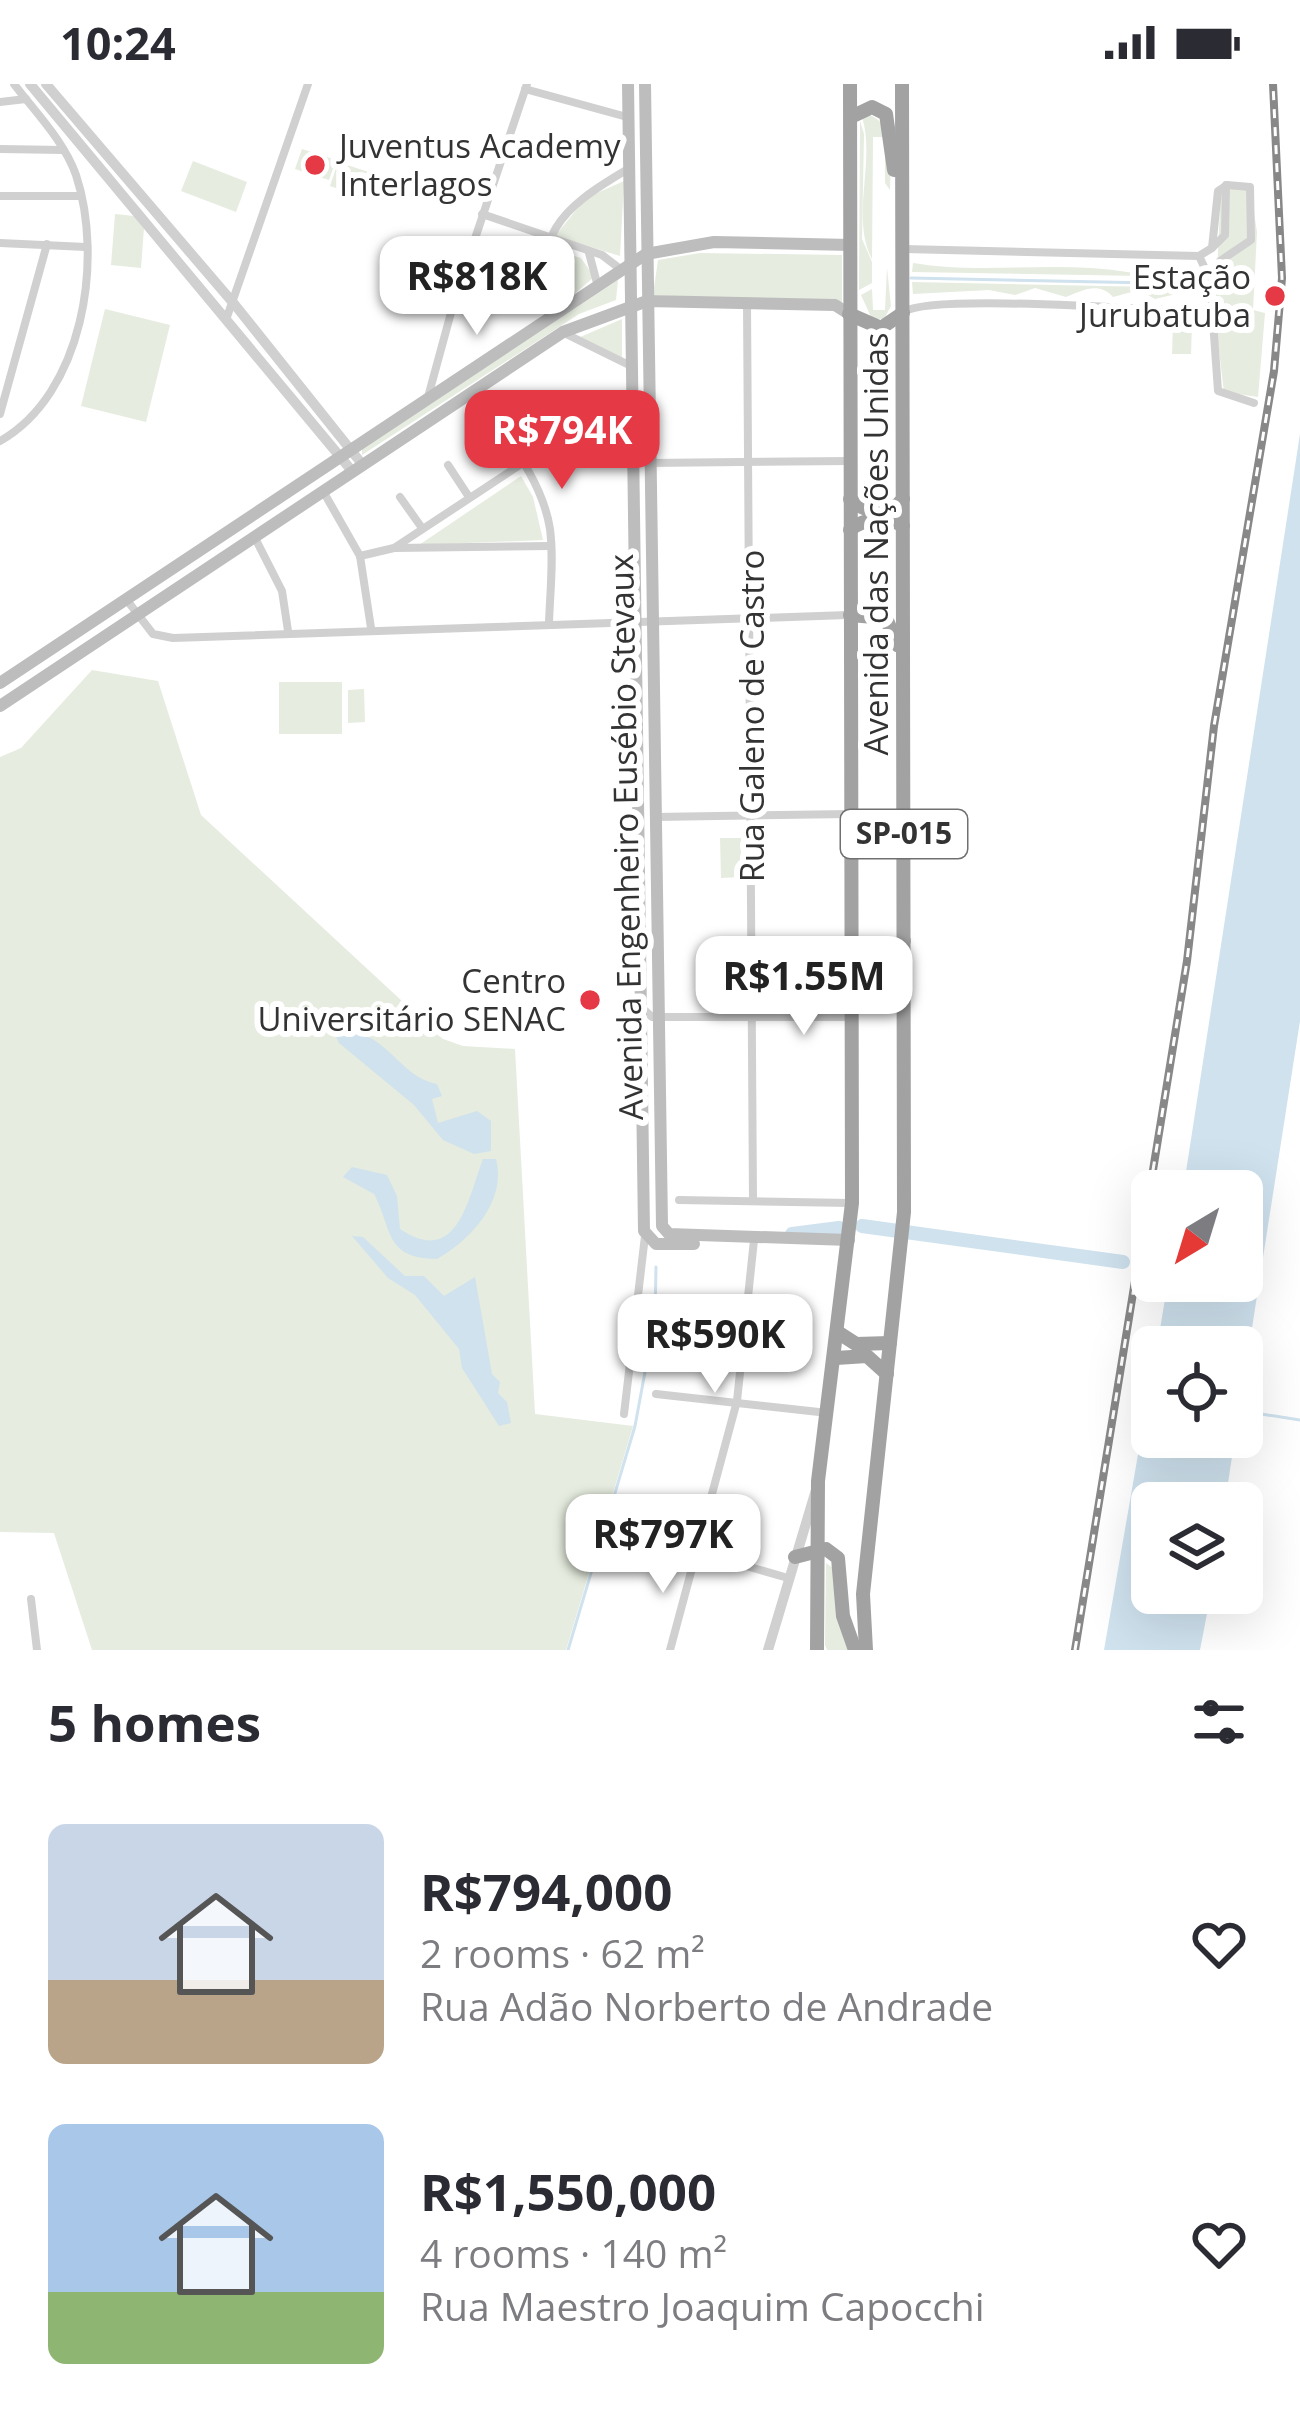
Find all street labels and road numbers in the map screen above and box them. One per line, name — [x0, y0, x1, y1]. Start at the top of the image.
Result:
street label: Avenida das Nações Unidas — [853, 333, 898, 755]
street label: Rua Galeno de Castro — [729, 550, 774, 882]
street label: Avenida Engenheiro Eusébio Stevaux — [598, 553, 653, 1121]
road number: SP-015 — [841, 810, 967, 858]

